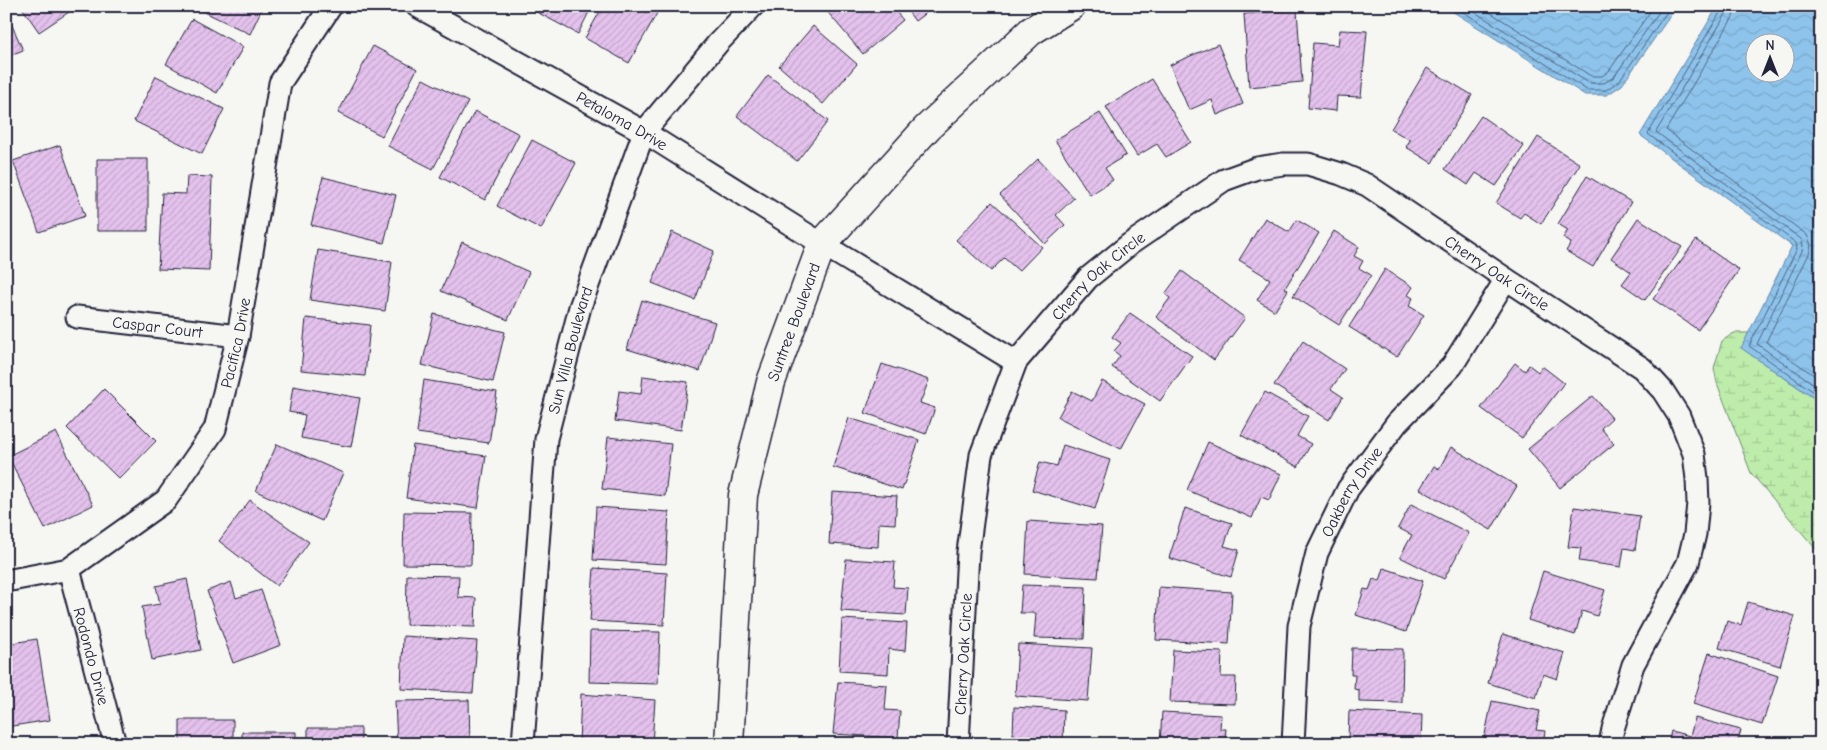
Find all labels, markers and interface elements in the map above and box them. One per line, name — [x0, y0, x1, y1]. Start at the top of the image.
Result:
north arrow — [1744, 32, 1794, 82]
text: N — [1765, 37, 1775, 54]
street label: Petaloma Drive — [573, 88, 671, 155]
street label: Cherry Oak Circle — [1048, 228, 1149, 324]
street label: Cherry Oak Circle — [1441, 232, 1552, 315]
street label: Suntree Boulevard — [764, 260, 824, 384]
street label: Sun Villa Boulevard — [545, 284, 597, 416]
street label: Pacifica Drive — [217, 297, 254, 390]
street label: Caspar Court — [111, 313, 204, 342]
street label: Oakberry Drive — [1318, 443, 1386, 540]
street label: Cherry Oak Circle — [952, 593, 976, 716]
street label: Rodondo Drive — [69, 605, 112, 707]

